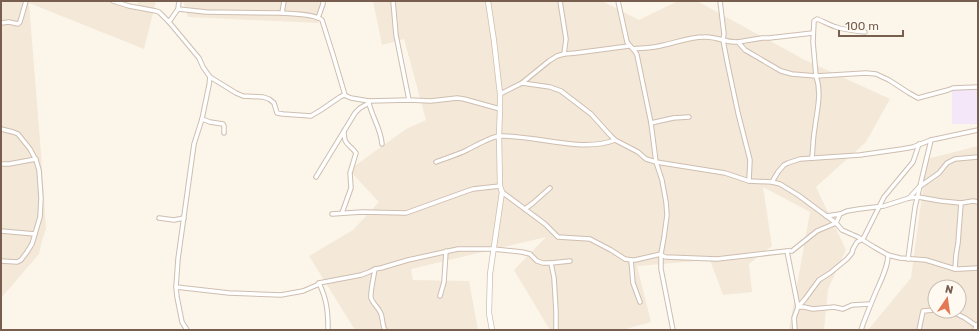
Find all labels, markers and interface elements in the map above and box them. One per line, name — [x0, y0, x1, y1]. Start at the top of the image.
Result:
scale bar — [839, 12, 903, 38]
text: 100 m — [845, 19, 879, 33]
north arrow — [927, 279, 967, 319]
text: N — [944, 283, 955, 297]

